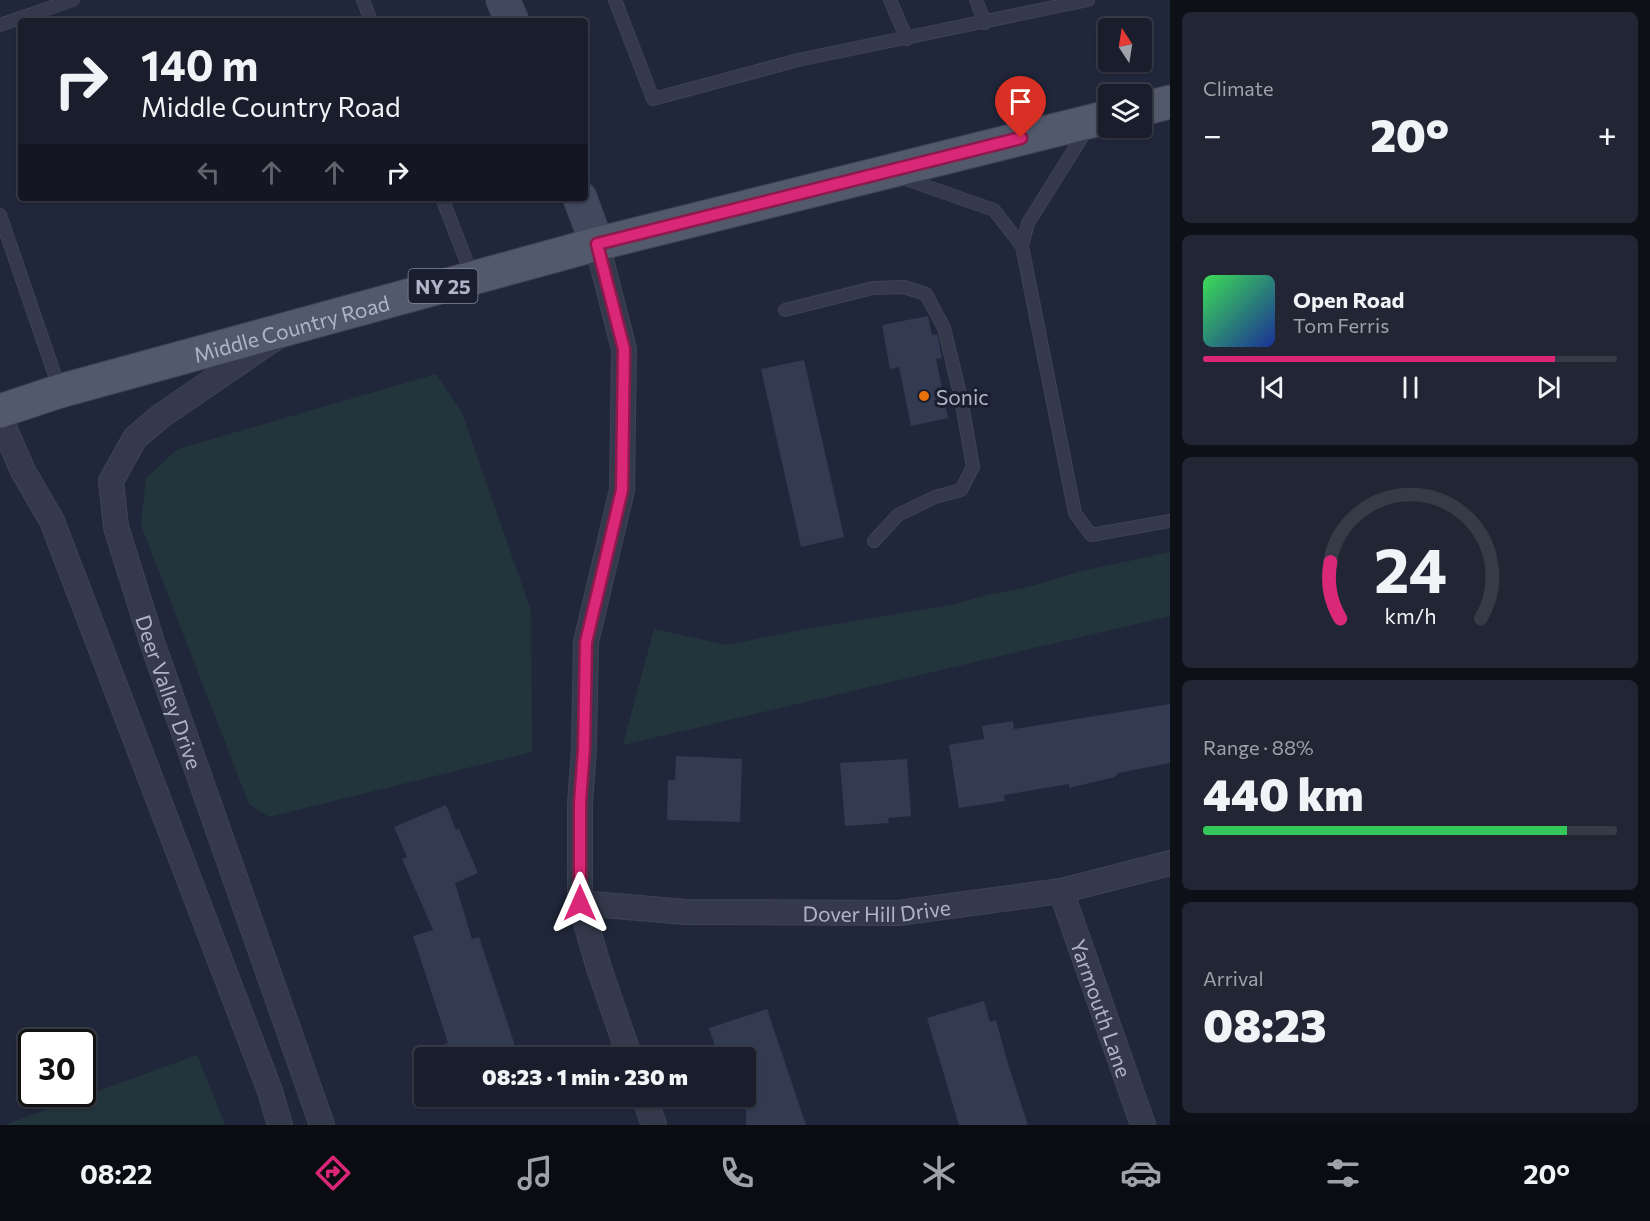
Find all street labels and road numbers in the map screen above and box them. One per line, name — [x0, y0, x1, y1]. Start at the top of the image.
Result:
road number: NY 25 — [408, 269, 478, 303]
street label: Middle Country Road — [191, 289, 392, 366]
street label: Deer Valley Drive — [132, 612, 208, 772]
street label: Dover Hill Drive — [802, 894, 952, 926]
street label: Yarmouth Lane — [1066, 936, 1138, 1080]

